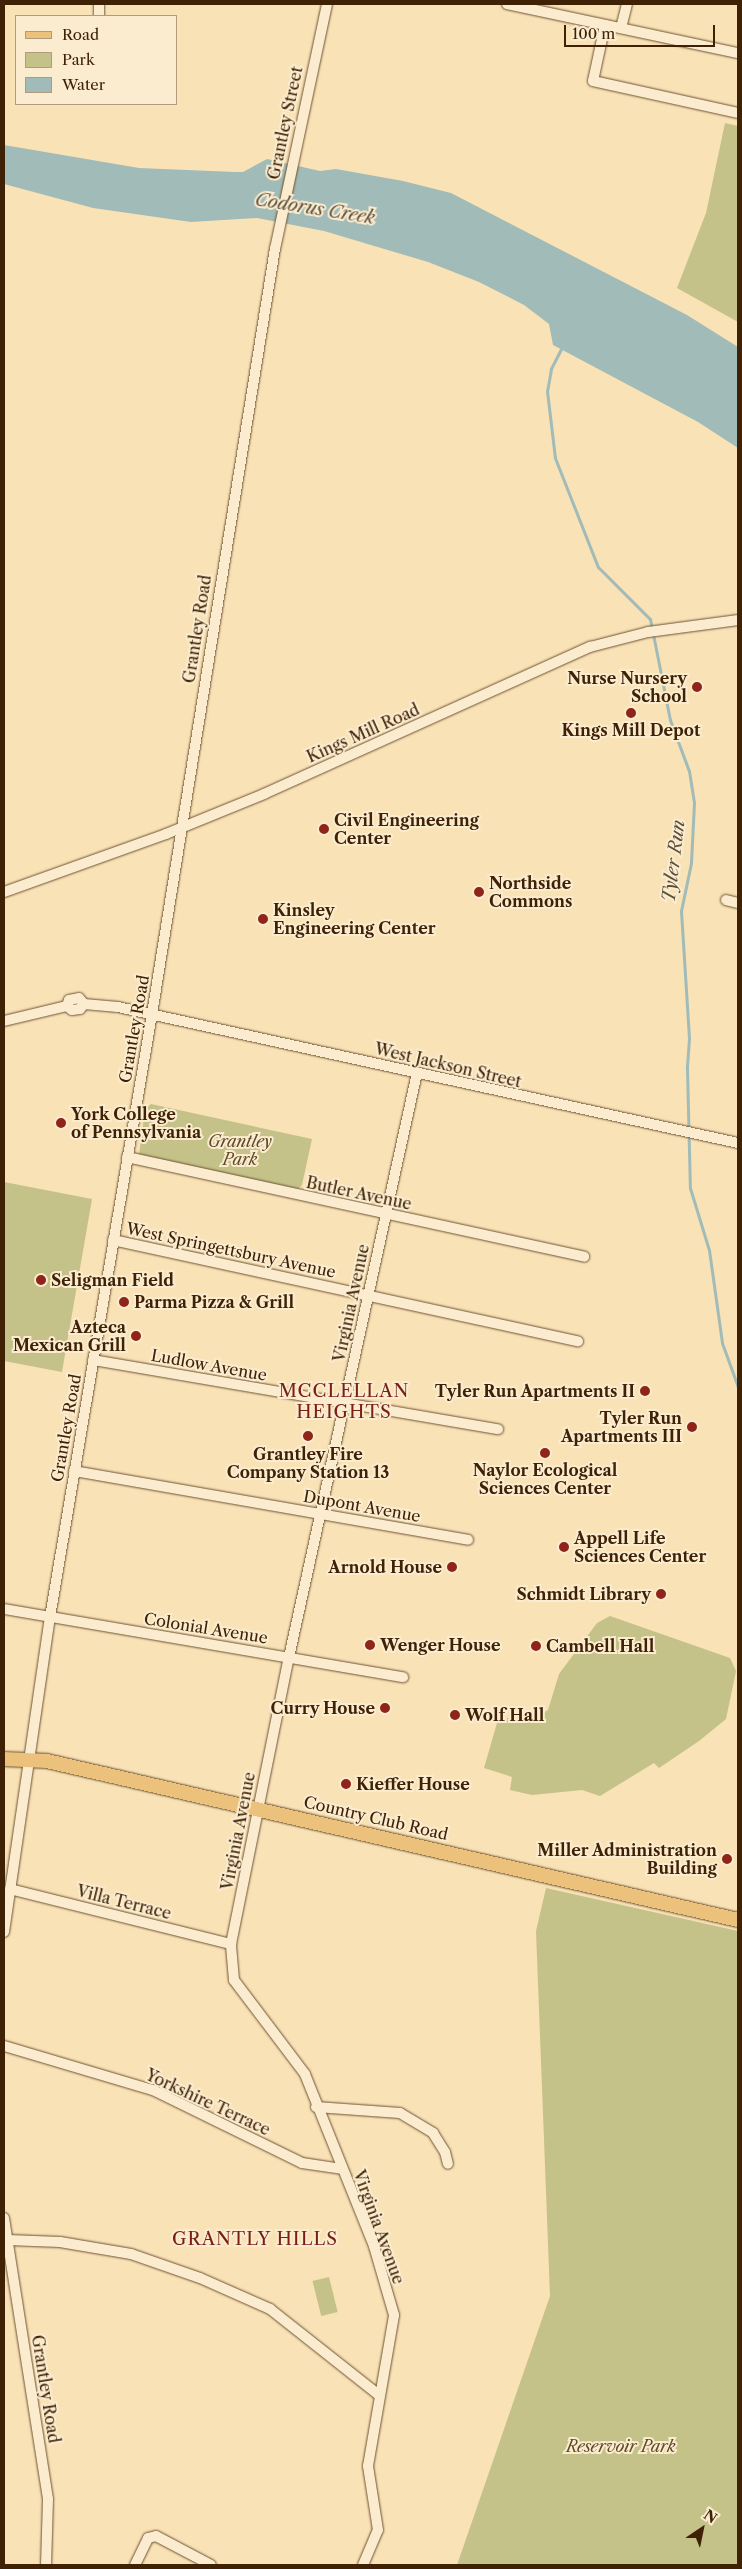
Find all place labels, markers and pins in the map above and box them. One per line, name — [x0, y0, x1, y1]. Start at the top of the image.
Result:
place label: Nurse Nursery School — [567, 668, 687, 706]
marker: Nurse Nursery School — [691, 681, 703, 693]
marker: Kings Mill Depot — [625, 707, 637, 719]
place label: Kings Mill Depot — [562, 720, 700, 740]
place label: Civil Engineering Center — [334, 810, 479, 848]
marker: Civil Engineering Center — [318, 823, 330, 835]
place label: Northside Commons — [489, 873, 573, 911]
marker: Northside Commons — [473, 886, 485, 898]
place label: Kinsley Engineering Center — [273, 900, 436, 938]
marker: Kinsley Engineering Center — [257, 913, 269, 925]
place label: York College of Pennsylvania — [71, 1104, 201, 1142]
marker: York College of Pennsylvania — [55, 1117, 67, 1129]
place label: Seligman Field — [51, 1270, 174, 1290]
marker: Seligman Field — [35, 1274, 47, 1286]
place label: Parma Pizza & Grill — [134, 1292, 294, 1312]
marker: Parma Pizza & Grill — [118, 1296, 130, 1308]
place label: Azteca Mexican Grill — [13, 1317, 126, 1355]
marker: Azteca Mexican Grill — [130, 1330, 142, 1342]
place label: Tyler Run Apartments II — [434, 1381, 635, 1401]
marker: Tyler Run Apartments II — [639, 1385, 651, 1397]
place label: Tyler Run Apartments III — [561, 1408, 682, 1446]
marker: Tyler Run Apartments III — [686, 1421, 698, 1433]
marker: Grantley Fire Company Station 13 — [302, 1430, 314, 1442]
place label: Grantley Fire Company Station 13 — [227, 1444, 389, 1482]
marker: Naylor Ecological Sciences Center — [539, 1447, 551, 1459]
place label: Naylor Ecological Sciences Center — [473, 1460, 617, 1498]
place label: Appell Life Sciences Center — [574, 1528, 706, 1566]
marker: Appell Life Sciences Center — [558, 1541, 570, 1553]
place label: Arnold House — [328, 1557, 442, 1577]
marker: Arnold House — [446, 1561, 458, 1573]
place label: Schmidt Library — [516, 1584, 651, 1604]
marker: Schmidt Library — [655, 1588, 667, 1600]
place label: Wenger House — [380, 1635, 501, 1655]
place label: Cambell Hall — [546, 1636, 654, 1656]
marker: Wenger House — [364, 1639, 376, 1651]
marker: Cambell Hall — [530, 1640, 542, 1652]
place label: Curry House — [270, 1698, 375, 1718]
marker: Curry House — [379, 1702, 391, 1714]
place label: Wolf Hall — [465, 1705, 544, 1725]
marker: Wolf Hall — [449, 1709, 461, 1721]
place label: Kieffer House — [356, 1774, 470, 1794]
marker: Kieffer House — [340, 1778, 352, 1790]
place label: Miller Administration Building — [537, 1840, 717, 1878]
marker: Miller Administration Building — [721, 1853, 733, 1865]

